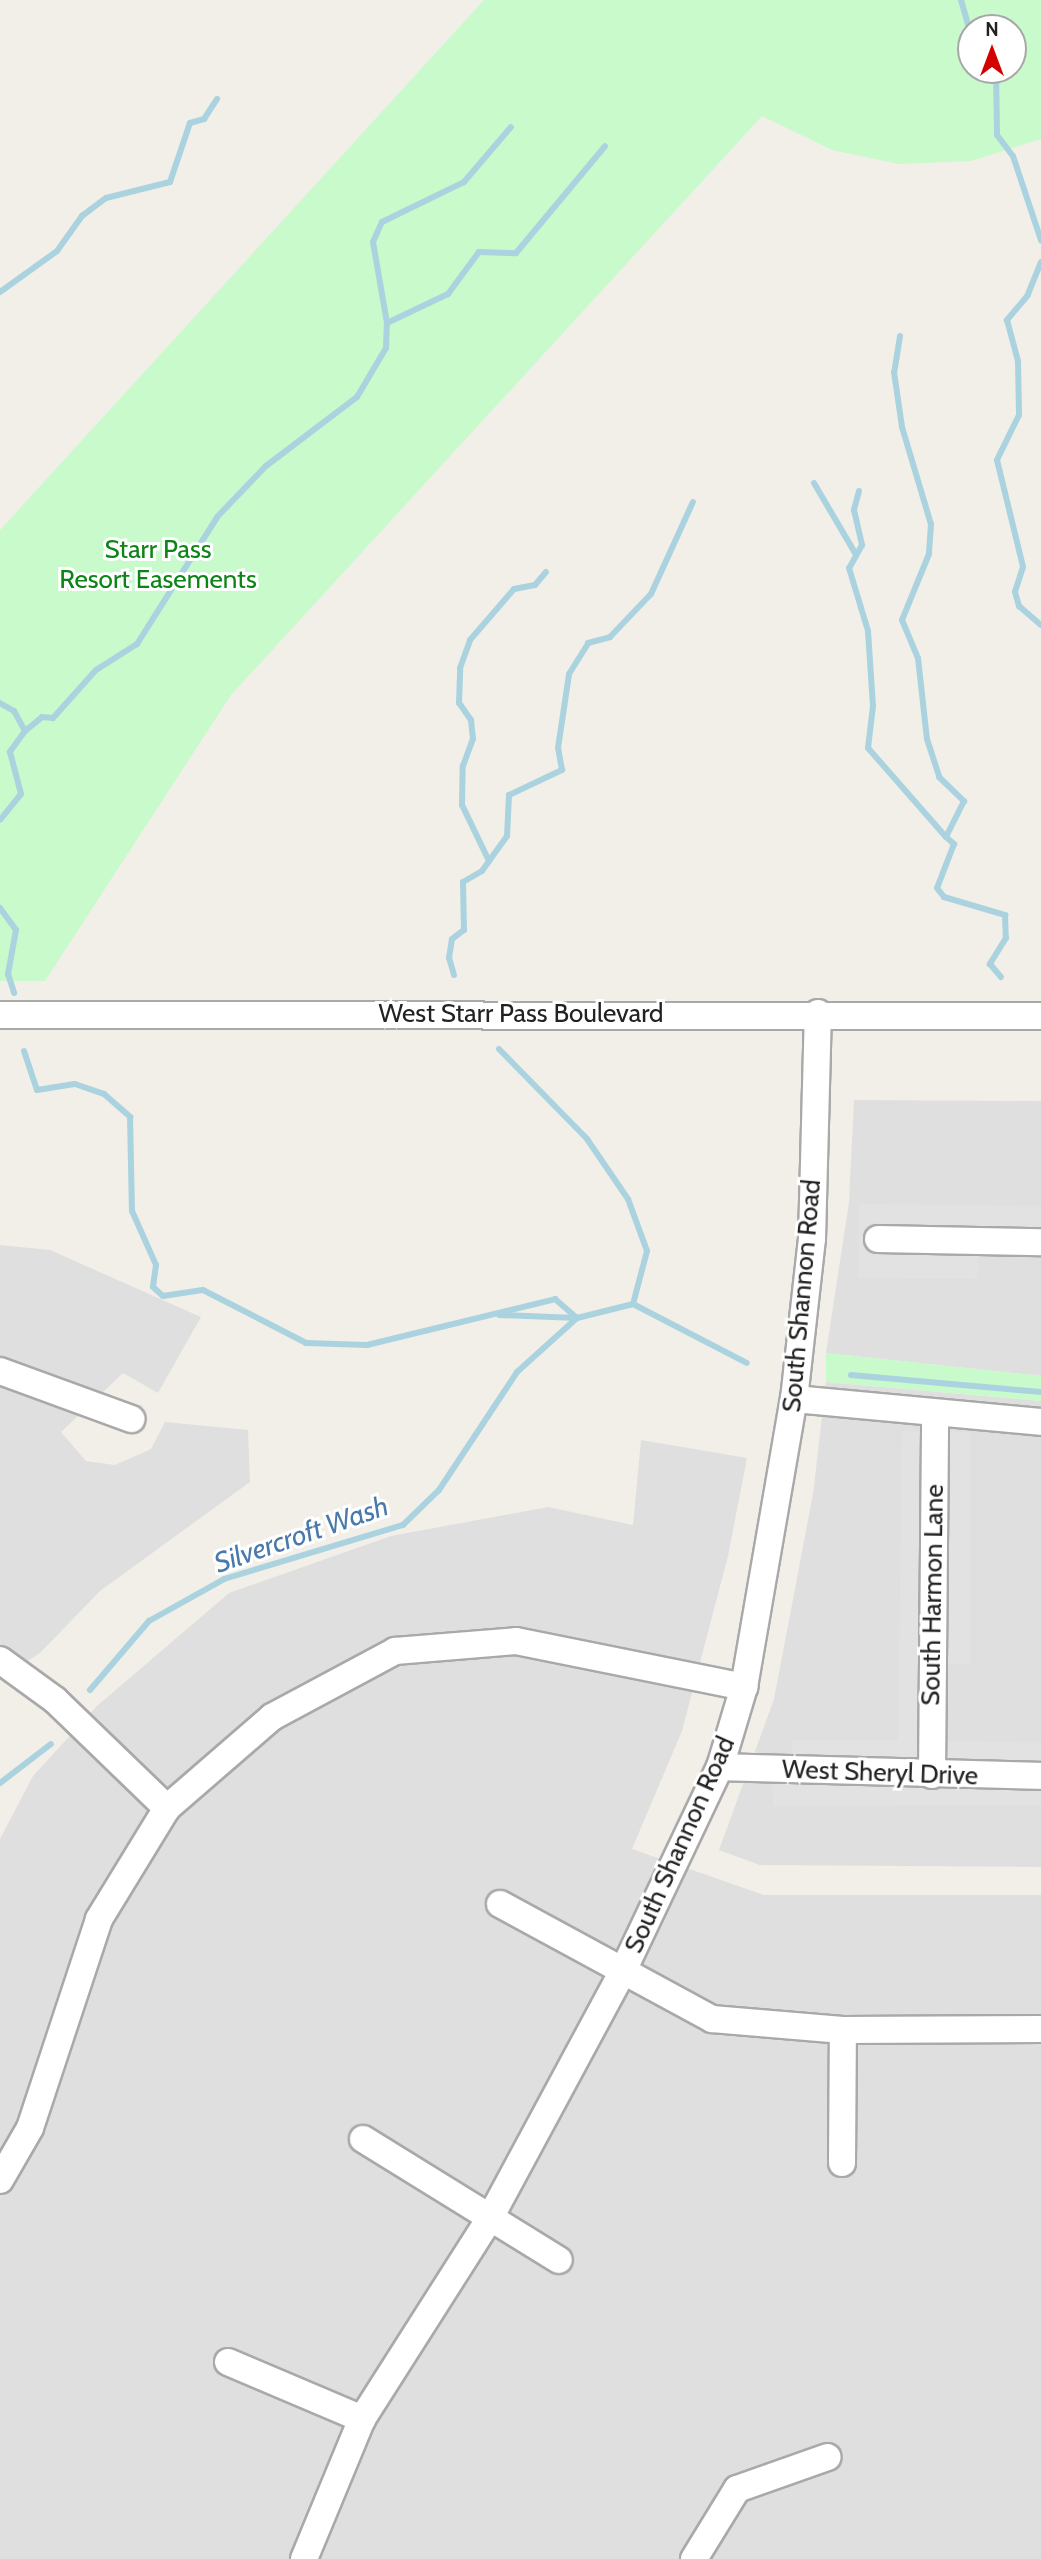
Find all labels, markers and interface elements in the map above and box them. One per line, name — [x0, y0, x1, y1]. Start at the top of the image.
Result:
north arrow — [957, 14, 1027, 84]
text: N — [985, 18, 999, 41]
park label: Starr Pass Resort Easements — [59, 534, 257, 596]
street label: West Starr Pass Boulevard — [378, 998, 664, 1030]
street label: South Shannon Road — [776, 1178, 828, 1414]
street label: South Harmon Lane — [915, 1484, 951, 1706]
water label: Silvercroft Wash — [210, 1488, 392, 1580]
street label: South Shannon Road — [618, 1732, 742, 1958]
street label: West Sheryl Drive — [781, 1754, 979, 1792]

